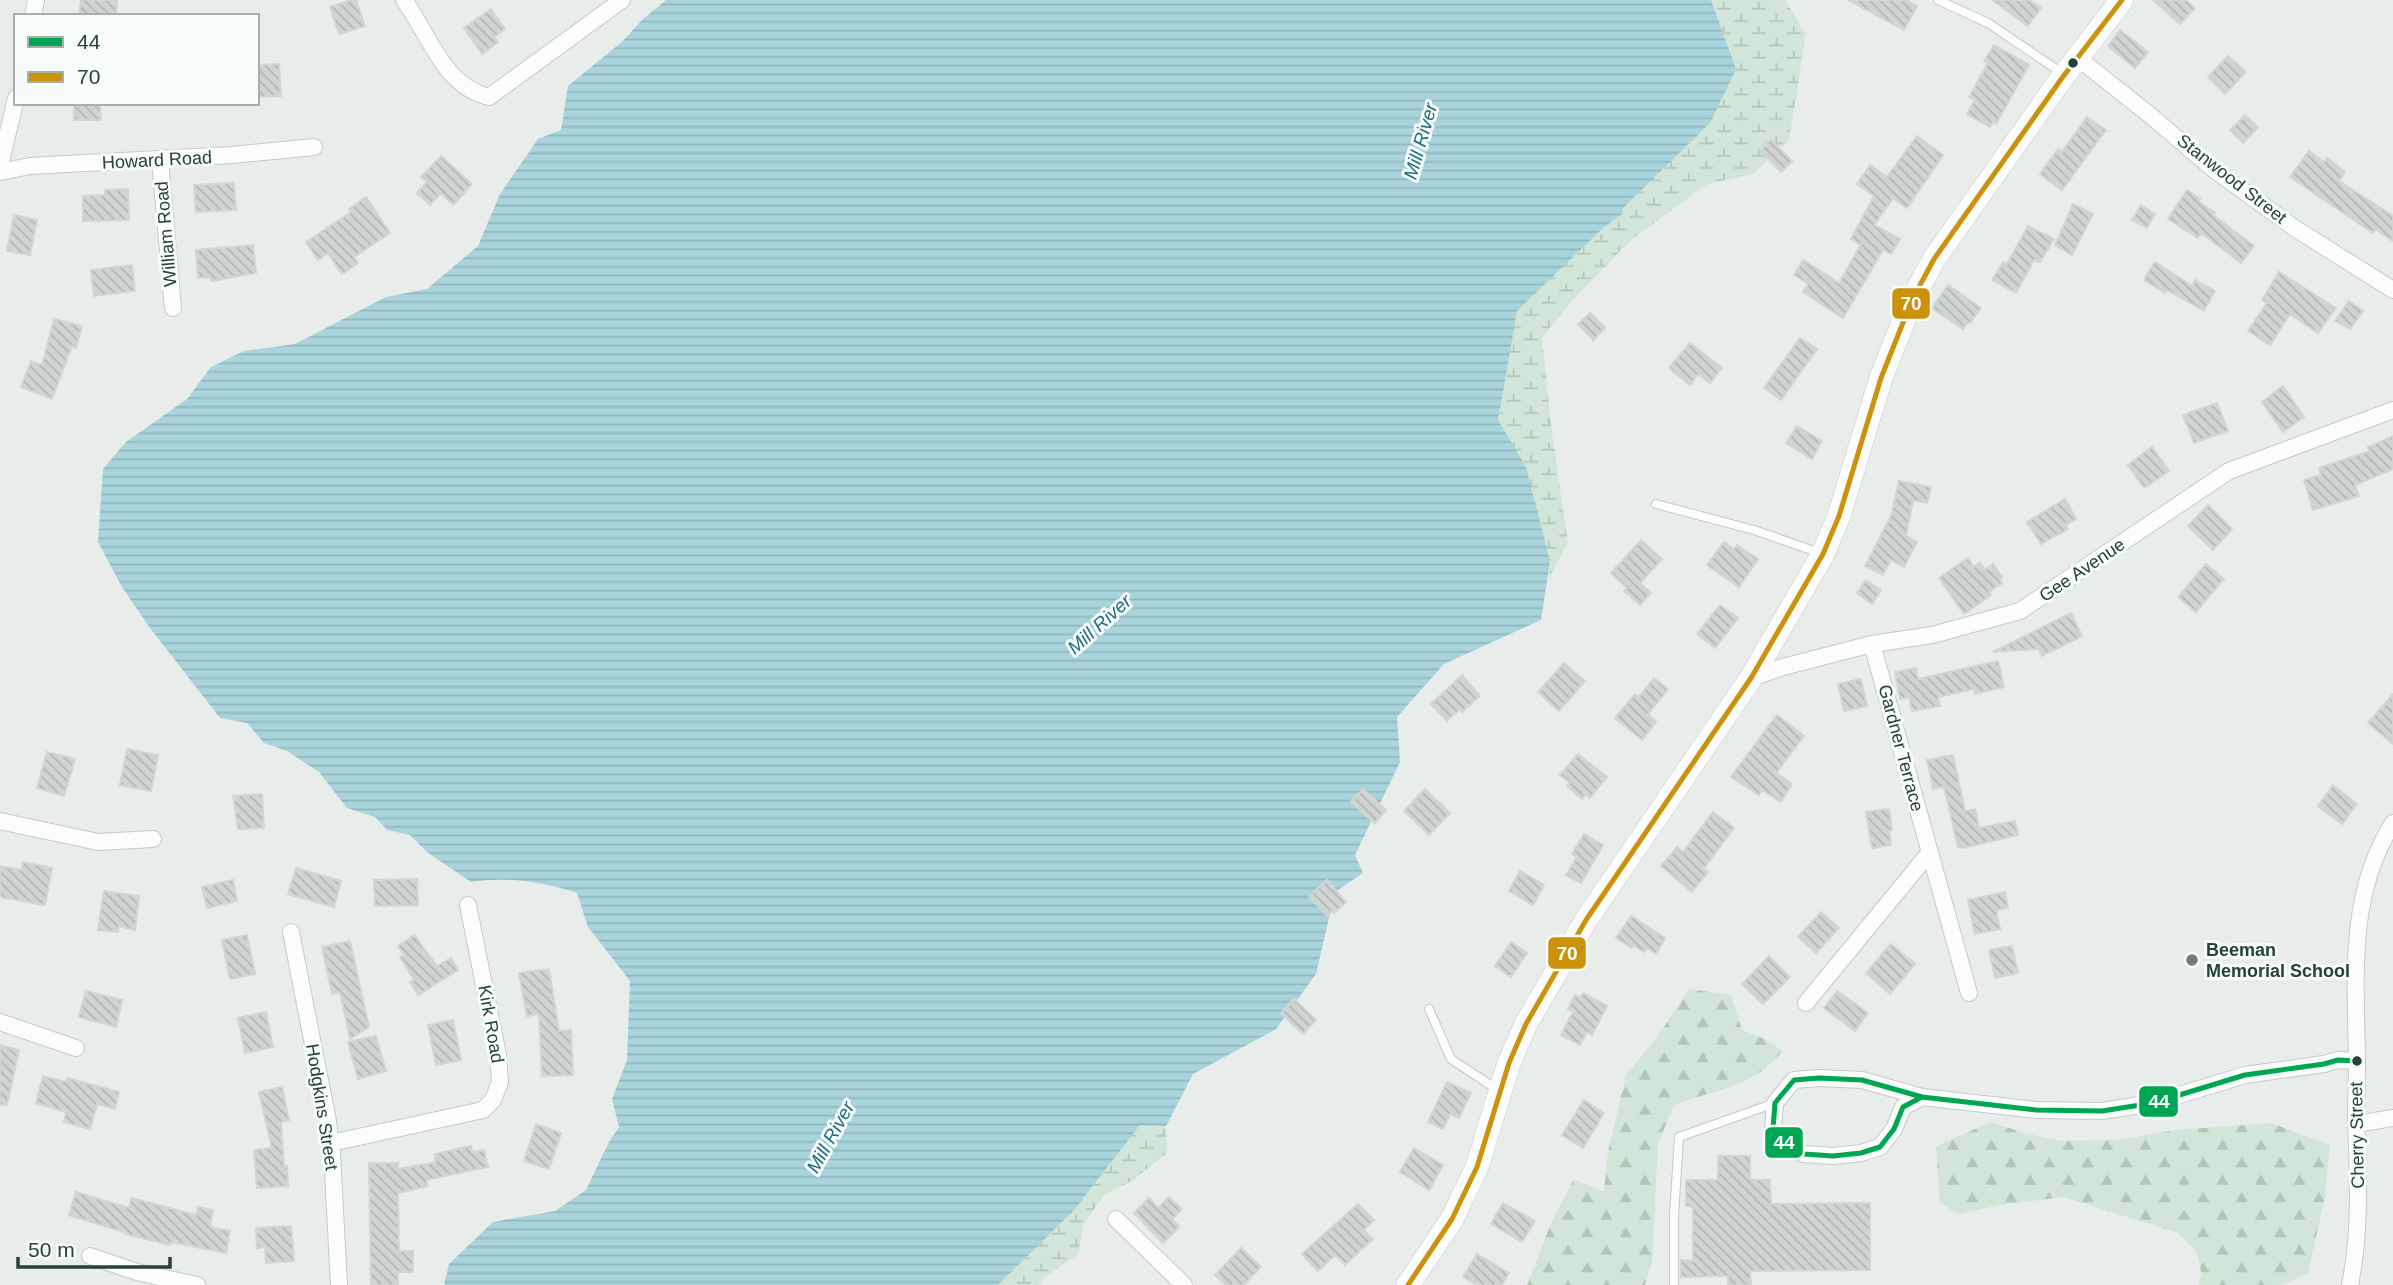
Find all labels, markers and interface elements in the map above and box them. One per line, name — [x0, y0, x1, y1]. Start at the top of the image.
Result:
legend — [14, 14, 259, 105]
text: 44 — [77, 30, 101, 53]
unlabelled marker — [2066, 56, 2080, 70]
text: 70 — [77, 65, 100, 88]
water label: Mill River — [1400, 100, 1442, 182]
street label: Stanwood Street — [2173, 130, 2291, 228]
street label: Howard Road — [102, 147, 212, 173]
street label: William Road — [151, 180, 181, 288]
line badge: 70 — [1891, 287, 1931, 320]
text: 70 — [1900, 293, 1922, 314]
street label: Gee Avenue — [2035, 534, 2129, 606]
water label: Mill River — [1063, 590, 1136, 658]
street label: Gardner Terrace — [1874, 682, 1928, 814]
line badge: 70 — [1547, 936, 1587, 970]
place label: Beeman Memorial School — [2206, 940, 2350, 981]
text: 70 — [1556, 943, 1578, 964]
marker: Beeman Memorial School — [2184, 952, 2200, 968]
street label: Kirk Road — [474, 983, 508, 1065]
street label: Hodgkins Street — [302, 1042, 342, 1172]
unlabelled marker — [2350, 1054, 2364, 1068]
street label: Cherry Street — [2346, 1081, 2368, 1189]
line badge: 44 — [2138, 1085, 2179, 1118]
text: 44 — [2148, 1091, 2170, 1112]
water label: Mill River — [802, 1097, 859, 1176]
line badge: 44 — [1764, 1126, 1804, 1159]
text: 44 — [1773, 1132, 1795, 1153]
scale bar — [18, 1226, 170, 1270]
text: 50 m — [28, 1238, 75, 1261]

